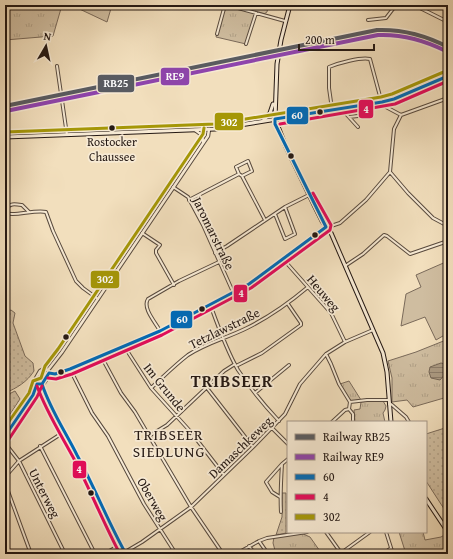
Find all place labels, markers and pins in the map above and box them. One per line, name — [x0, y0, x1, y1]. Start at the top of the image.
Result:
unlabelled marker — [315, 107, 325, 117]
marker: Rostocker Chaussee — [107, 123, 117, 133]
place label: Rostocker Chaussee — [87, 133, 137, 165]
unlabelled marker — [286, 151, 296, 161]
unlabelled marker — [310, 230, 320, 240]
unlabelled marker — [197, 304, 207, 314]
unlabelled marker — [61, 332, 71, 342]
unlabelled marker — [56, 367, 66, 377]
unlabelled marker — [86, 488, 96, 498]

